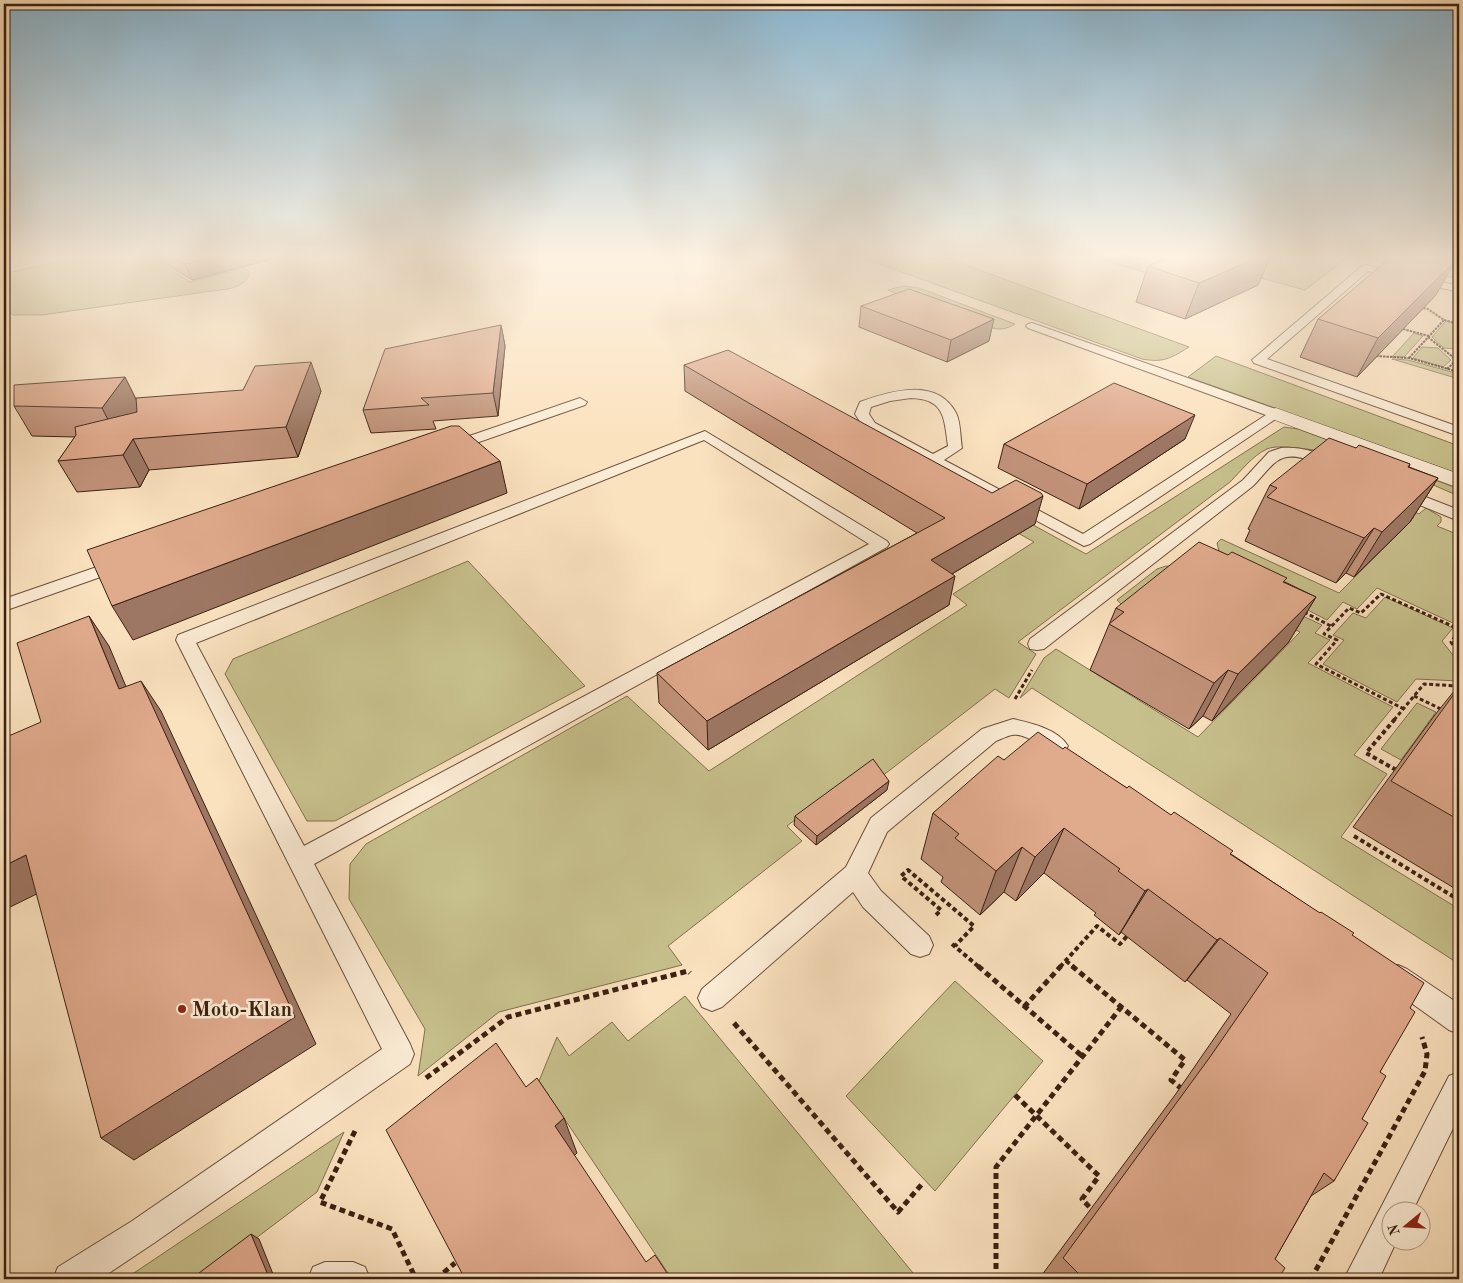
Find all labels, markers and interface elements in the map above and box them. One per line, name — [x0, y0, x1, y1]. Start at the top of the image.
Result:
place label: Moto-Klan — [192, 1000, 292, 1021]
marker: Moto-Klan — [176, 1003, 188, 1015]
north arrow — [1380, 1200, 1430, 1250]
text: N — [1386, 1222, 1403, 1237]

